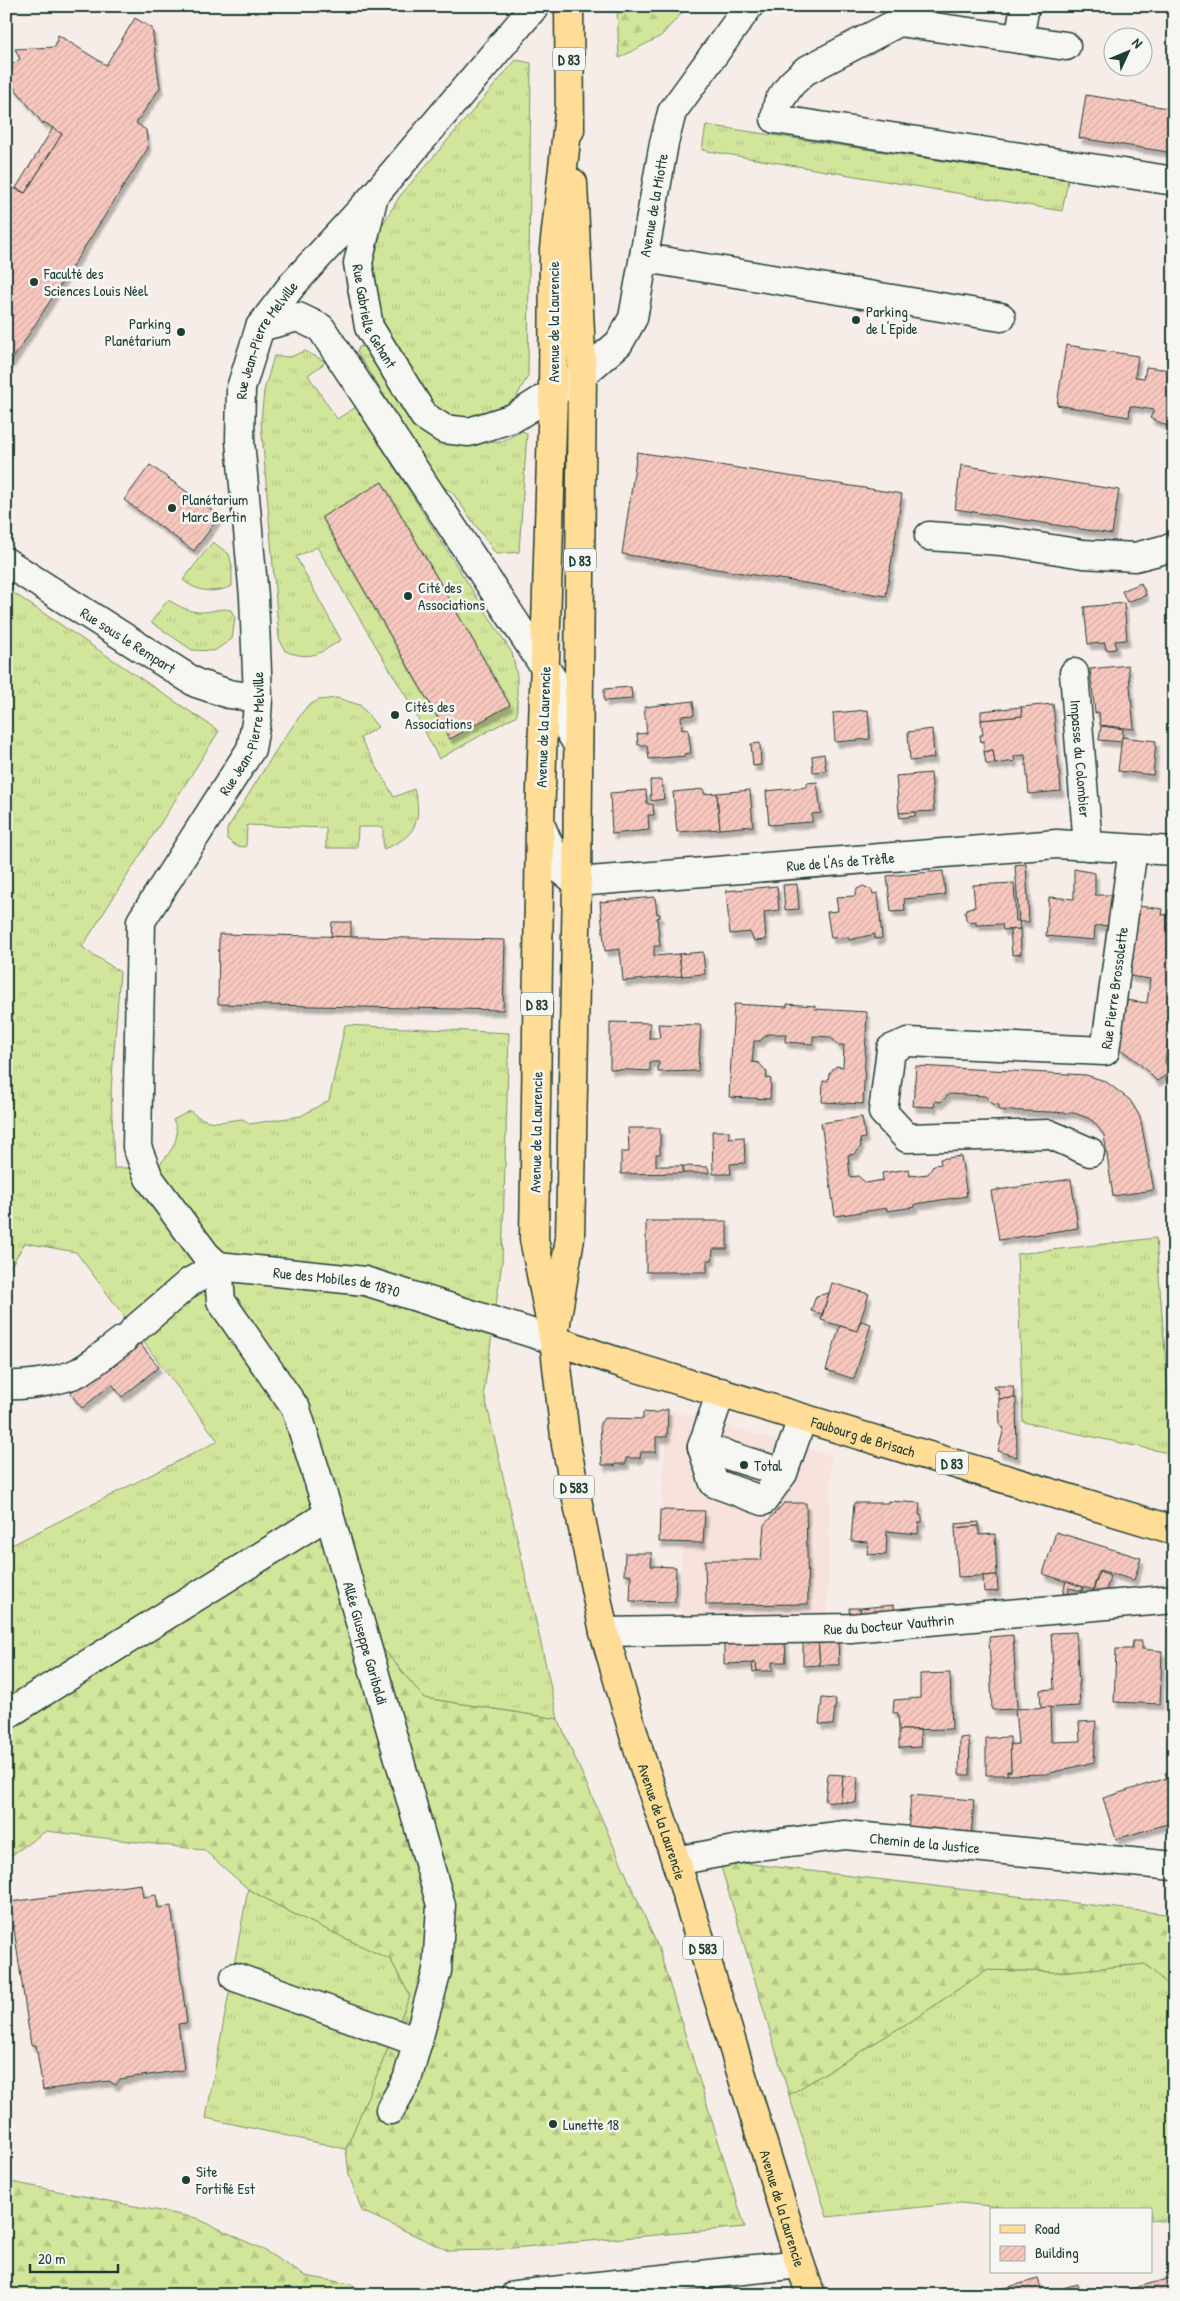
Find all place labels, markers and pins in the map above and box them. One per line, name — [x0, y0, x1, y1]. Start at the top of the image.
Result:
place label: Faculté des Sciences Louis Néel — [43, 263, 148, 301]
marker: Faculté des Sciences Louis Néel — [28, 276, 40, 288]
place label: Parking de L'Epide — [866, 301, 918, 339]
place label: Parking Planétarium — [105, 313, 171, 351]
marker: Parking de L'Epide — [850, 314, 862, 326]
marker: Parking Planétarium — [175, 326, 187, 338]
place label: Planétarium Marc Bertin — [182, 489, 248, 527]
marker: Planétarium Marc Bertin — [166, 502, 178, 514]
place label: Cité des Associations — [418, 577, 485, 615]
marker: Cité des Associations — [402, 590, 414, 602]
place label: Cités des Associations — [405, 696, 472, 734]
marker: Cités des Associations — [389, 709, 401, 721]
place label: Total — [754, 1455, 782, 1476]
marker: Total — [738, 1459, 750, 1471]
place label: Lunette 18 — [563, 2114, 619, 2135]
marker: Lunette 18 — [547, 2118, 559, 2130]
place label: Site Fortifié Est — [195, 2161, 256, 2199]
marker: Site Fortifié Est — [180, 2174, 192, 2186]

